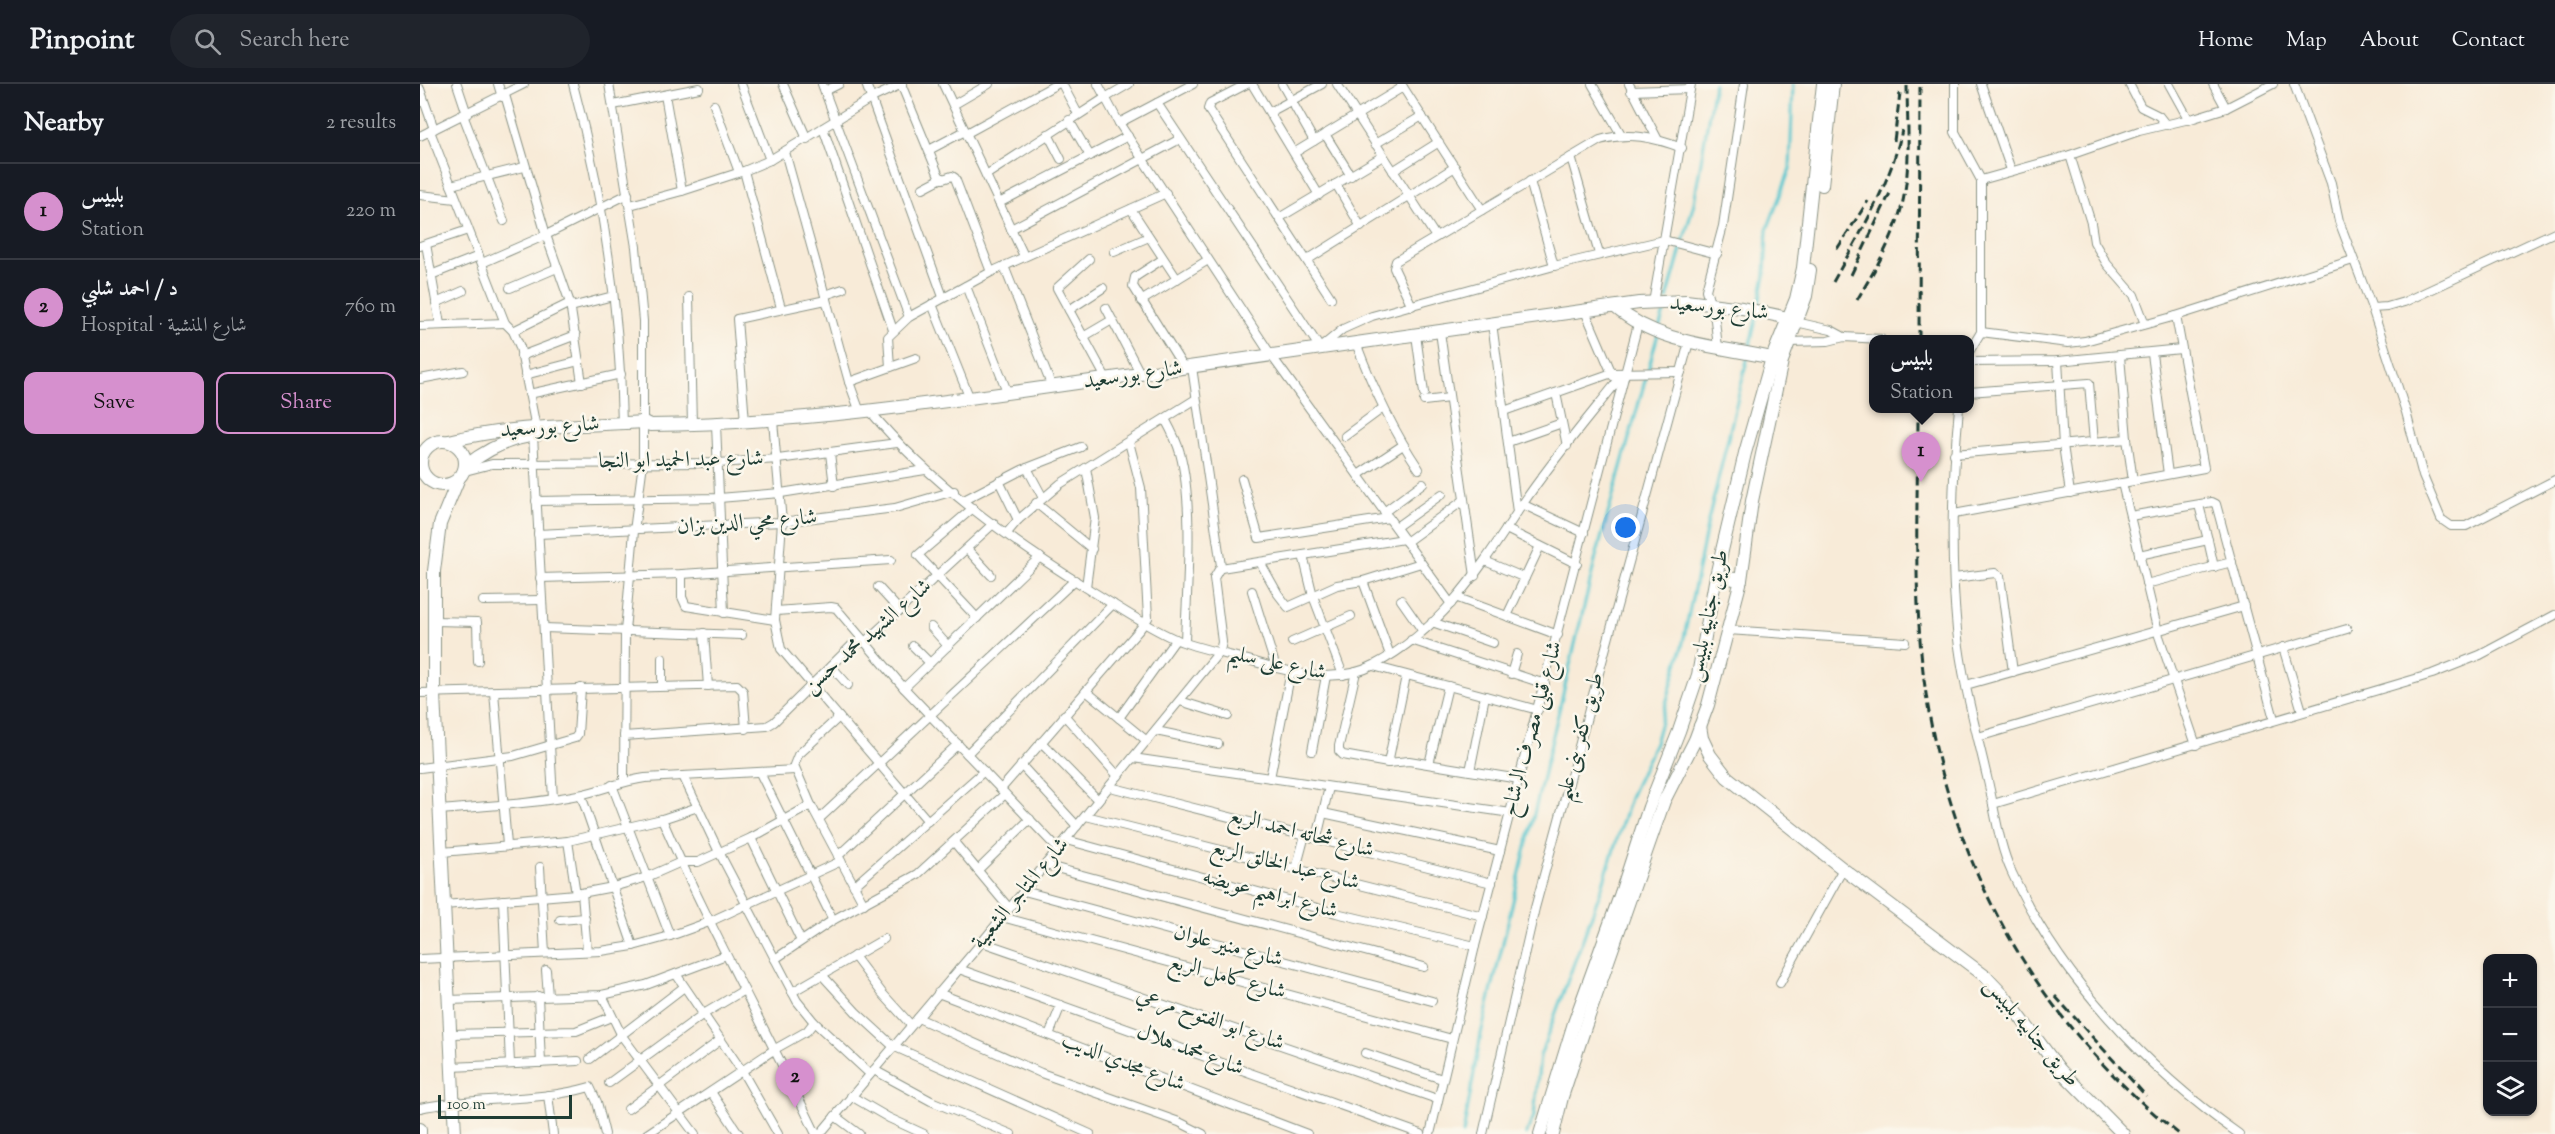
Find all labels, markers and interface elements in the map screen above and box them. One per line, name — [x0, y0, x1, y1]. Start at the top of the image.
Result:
search box — [170, 14, 590, 68]
text: Pinpoint — [30, 21, 134, 61]
icon: search — [191, 25, 224, 58]
text: Search here — [239, 25, 350, 57]
text: Home — [2198, 26, 2253, 56]
text: Map — [2286, 26, 2327, 56]
text: About — [2360, 26, 2419, 56]
text: Contact — [2452, 26, 2525, 56]
text: Nearby — [24, 105, 104, 142]
text: 2 results — [326, 109, 396, 138]
text: بلبيس — [81, 181, 124, 213]
text: 1 — [40, 197, 47, 226]
text: 220 m — [346, 197, 396, 226]
text: Station — [81, 216, 144, 245]
text: د / احمد شلبي — [81, 274, 178, 306]
street label: شارع بورسعيد — [1668, 288, 1770, 330]
text: 2 — [39, 293, 48, 322]
text: 760 m — [345, 293, 396, 322]
text: Hospital · شارع المنشية — [81, 312, 247, 341]
popup — [1869, 335, 1974, 413]
text: بلبيس — [1890, 344, 1933, 376]
street label: شارع بورسعيد — [1081, 353, 1185, 399]
button: Save — [24, 372, 204, 434]
button: Share — [216, 372, 396, 434]
text: Station — [1890, 379, 1953, 408]
street label: شارع بورسعيد — [499, 409, 601, 447]
pin: 1 — [1902, 432, 1940, 482]
street label: شارع عبد الحميد ابو النجا — [598, 444, 764, 478]
street label: شارع محي الدين بزان — [676, 502, 818, 546]
your location — [1611, 513, 1640, 542]
street label: طريق جنابيه بلبيس — [1679, 547, 1739, 685]
street label: شارع الشهيد محمد حسن — [796, 572, 940, 702]
street label: شارع على سليم — [1224, 638, 1329, 693]
street label: شارع قبلى مصرف الرشاح — [1494, 638, 1573, 820]
street label: طريق كفر بنى عليم — [1548, 669, 1616, 806]
street label: شارع شحاته احمد الربع — [1225, 800, 1377, 869]
street label: شارع المتاجر الشعبية — [964, 831, 1078, 957]
street label: شارع عبد الخالق الربع — [1207, 832, 1363, 901]
street label: شارع ابراهيم عويضه — [1198, 862, 1341, 931]
street label: شارع منير علوان — [1170, 917, 1286, 977]
street label: شارع كامل الربع — [1165, 947, 1289, 1010]
map controls — [2483, 954, 2537, 1116]
button: + — [2483, 954, 2537, 1008]
street label: طريق جنابيه بلبيس — [1975, 971, 2087, 1095]
street label: شارع ابو الفتوح مرعي — [1131, 980, 1288, 1061]
button: − — [2483, 1008, 2537, 1062]
street label: شارع محمد هلال — [1132, 1017, 1248, 1085]
street label: شارع مجدي الديب — [1057, 1025, 1189, 1101]
pin: 2 — [776, 1058, 814, 1108]
button: layers — [2483, 1062, 2537, 1116]
scale bar — [438, 1092, 572, 1120]
text: 100 m — [447, 1094, 486, 1117]

